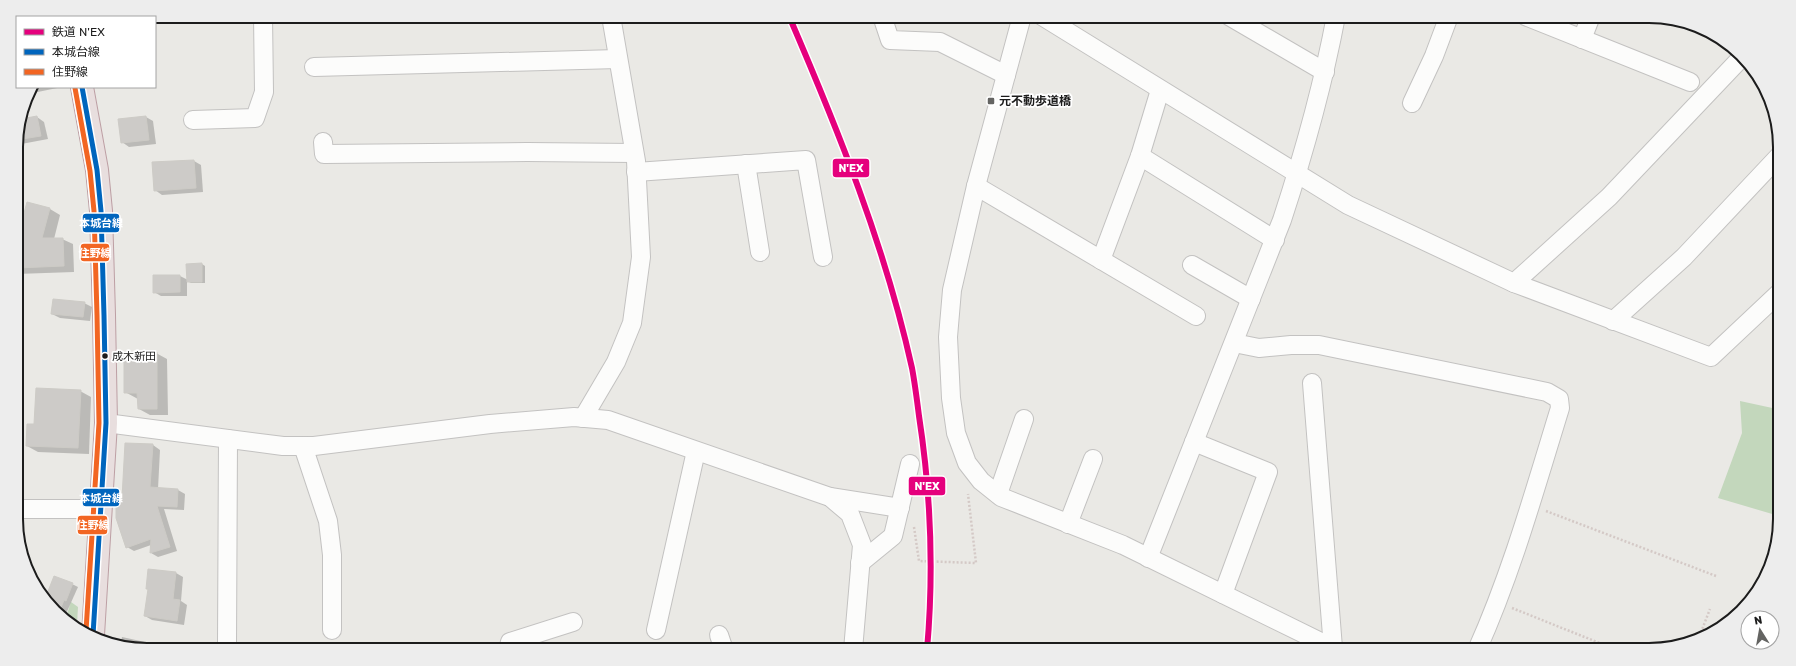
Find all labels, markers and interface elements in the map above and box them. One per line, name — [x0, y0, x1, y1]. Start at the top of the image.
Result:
legend — [16, 16, 156, 88]
text: 鉄道 N'EX — [52, 25, 105, 39]
text: 本城台線 — [52, 45, 100, 59]
text: 住野線 — [52, 65, 88, 79]
place label: 元不動歩道橋 — [999, 94, 1072, 108]
marker: 元不動歩道橋 — [986, 96, 996, 106]
line badge: N'EX — [832, 158, 870, 178]
text: N'EX — [838, 162, 864, 175]
line badge: 本城台線 — [82, 213, 120, 233]
text: 本城台線 — [79, 217, 123, 230]
line badge: 住野線 — [80, 243, 110, 262]
text: 住野線 — [79, 247, 112, 260]
place label: 成木新田 — [112, 350, 156, 363]
marker: 成木新田 — [100, 351, 110, 361]
line badge: N'EX — [908, 476, 946, 496]
text: N'EX — [914, 480, 940, 493]
line badge: 本城台線 — [82, 488, 120, 507]
text: 本城台線 — [79, 492, 123, 505]
line badge: 住野線 — [77, 515, 108, 535]
text: 住野線 — [77, 519, 110, 532]
north arrow — [1740, 610, 1780, 650]
text: N — [1753, 614, 1763, 628]

